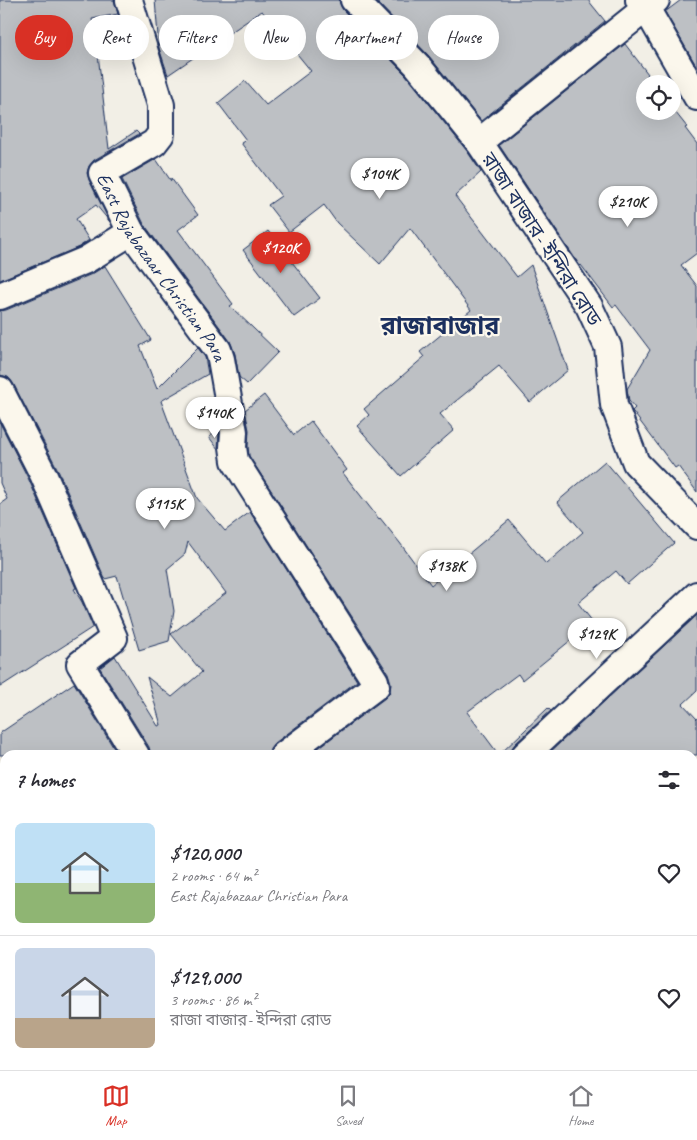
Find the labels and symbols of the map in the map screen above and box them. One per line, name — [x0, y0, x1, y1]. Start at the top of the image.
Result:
street label: রাজা বাজার- ইন্দিরা রোড — [476, 147, 607, 331]
pin: $104K — [345, 158, 415, 200]
street label: East Rajabazaar Christian Para — [91, 169, 233, 366]
pin: $210K — [593, 186, 663, 228]
pin: $120K — [246, 232, 316, 274]
district label: রাজাবাজার — [380, 310, 500, 342]
pin: $140K — [180, 396, 250, 439]
pin: $115K — [130, 488, 200, 530]
pin: $138K — [412, 550, 482, 592]
pin: $129K — [562, 618, 632, 660]

